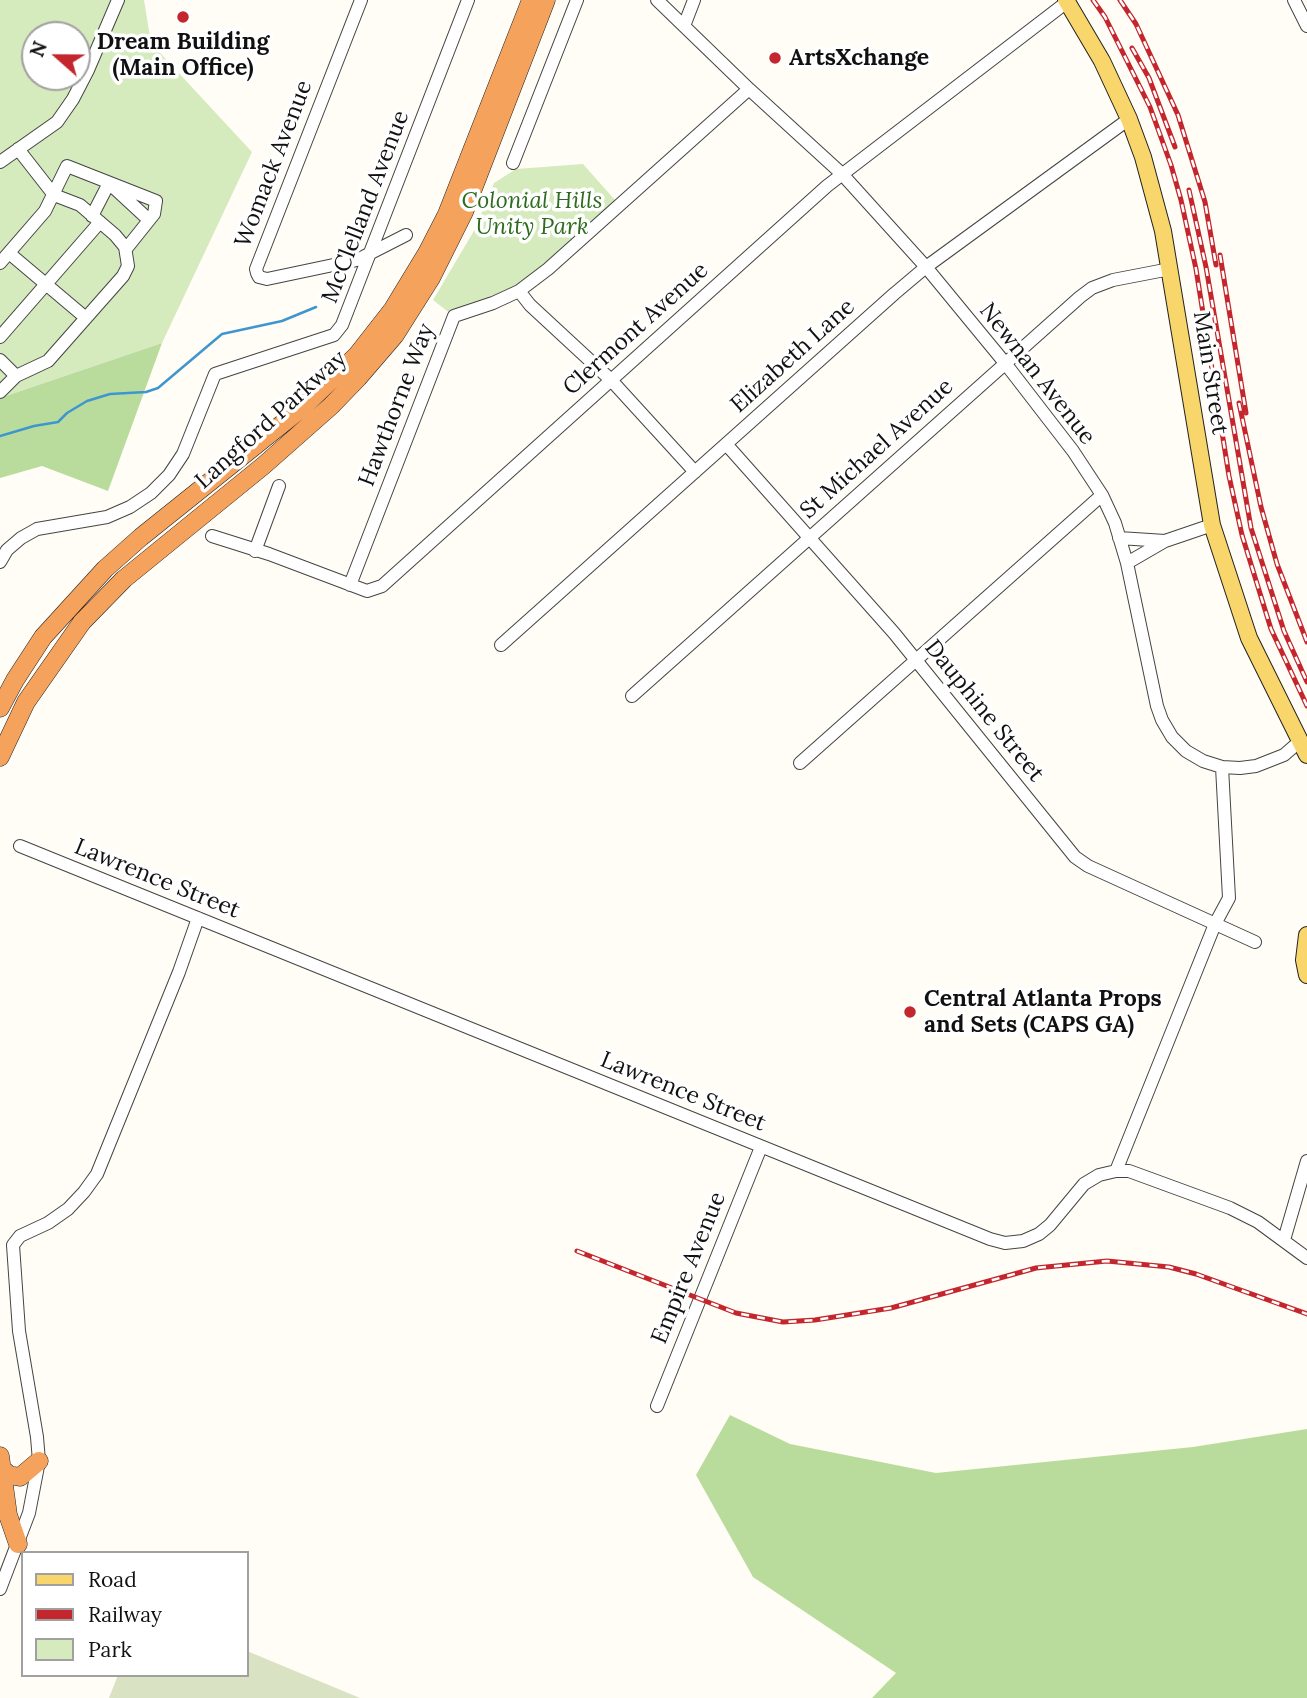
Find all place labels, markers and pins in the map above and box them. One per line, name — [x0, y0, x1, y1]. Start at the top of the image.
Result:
marker: Dream Building (Main Office) — [175, 9, 191, 25]
place label: Dream Building (Main Office) — [97, 28, 269, 82]
place label: ArtsXchange — [789, 44, 929, 72]
marker: ArtsXchange — [767, 50, 783, 66]
place label: Central Atlanta Props and Sets (CAPS GA) — [924, 985, 1162, 1039]
marker: Central Atlanta Props and Sets (CAPS GA) — [902, 1004, 918, 1020]

